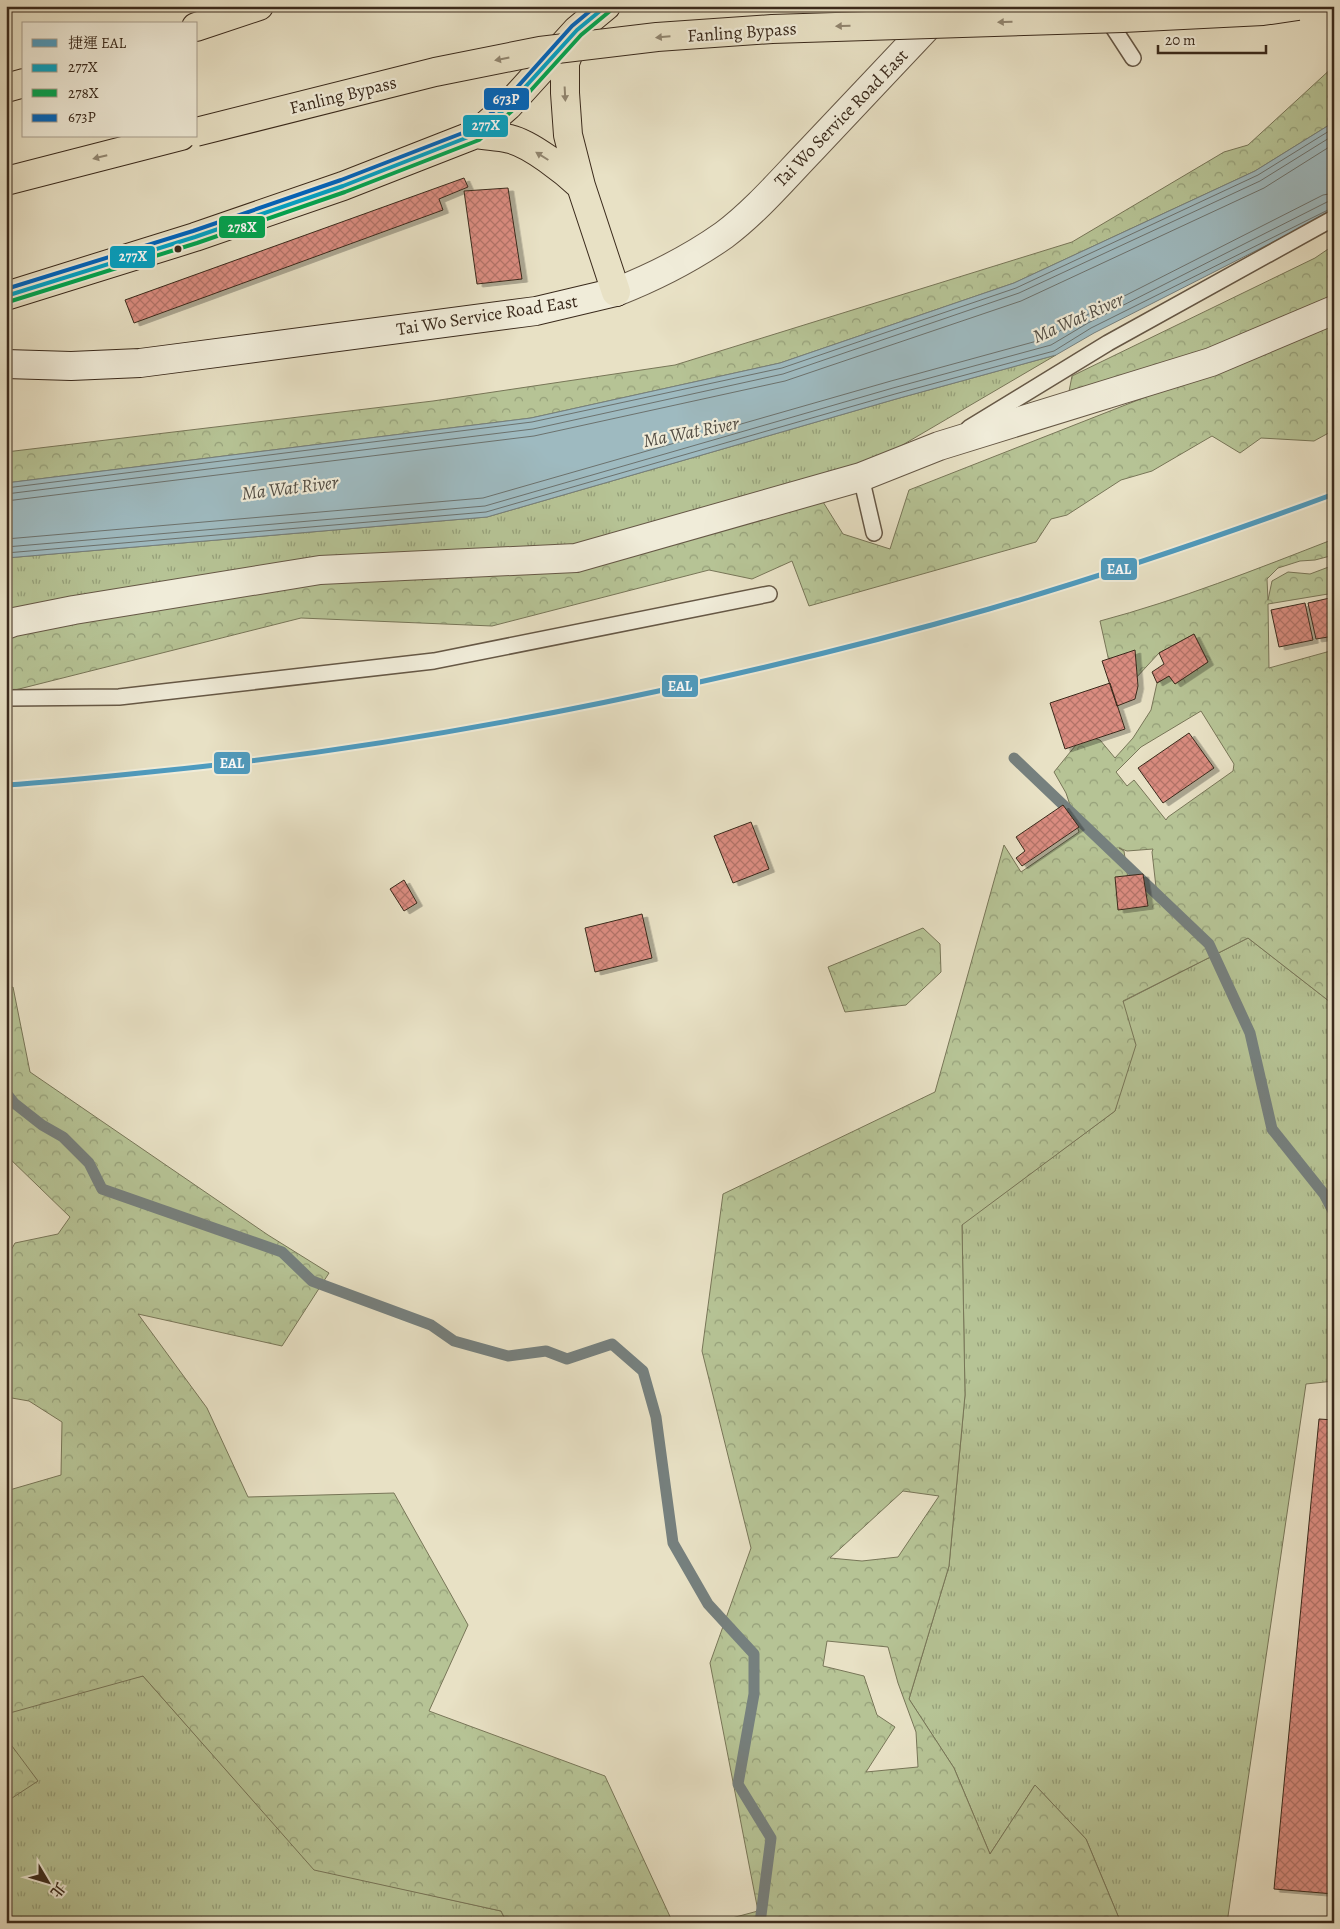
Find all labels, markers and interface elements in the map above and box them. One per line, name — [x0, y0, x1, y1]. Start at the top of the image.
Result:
street label: Fanling Bypass — [687, 16, 797, 48]
one-way arrow — [997, 18, 1013, 26]
legend — [22, 22, 198, 138]
scale bar — [1158, 22, 1265, 54]
one-way arrow — [834, 23, 850, 31]
text: 20 m — [1165, 30, 1196, 50]
text: 捷運 EAL — [68, 33, 127, 53]
one-way arrow — [655, 33, 671, 41]
street label: Tai Wo Service Road East — [769, 44, 913, 192]
one-way arrow — [494, 55, 510, 63]
text: 277X — [68, 57, 98, 77]
street label: Fanling Bypass — [287, 70, 399, 120]
text: 278X — [68, 83, 99, 103]
one-way arrow — [562, 86, 570, 102]
line badge: 673P — [483, 87, 530, 111]
text: 673P — [493, 90, 519, 109]
text: 673P — [68, 107, 96, 127]
line badge: 277X — [462, 114, 509, 138]
text: 277X — [472, 116, 501, 135]
one-way arrow — [536, 152, 549, 161]
one-way arrow — [93, 153, 108, 161]
line badge: 278X — [218, 215, 266, 239]
text: 278X — [228, 218, 257, 237]
unlabelled marker — [173, 244, 183, 254]
line badge: 277X — [109, 245, 156, 269]
text: 277X — [119, 247, 148, 266]
water label: Ma Wat River — [1028, 286, 1129, 350]
street label: Tai Wo Service Road East — [395, 289, 579, 341]
water label: Ma Wat River — [641, 410, 742, 454]
water label: Ma Wat River — [240, 469, 341, 507]
line badge: EAL — [1100, 557, 1138, 581]
text: EAL — [1107, 560, 1132, 579]
line badge: EAL — [661, 674, 699, 698]
text: EAL — [668, 677, 693, 696]
line badge: EAL — [213, 751, 251, 775]
text: EAL — [220, 754, 245, 773]
north arrow — [22, 1856, 72, 1906]
text: 北 — [46, 1878, 70, 1901]

